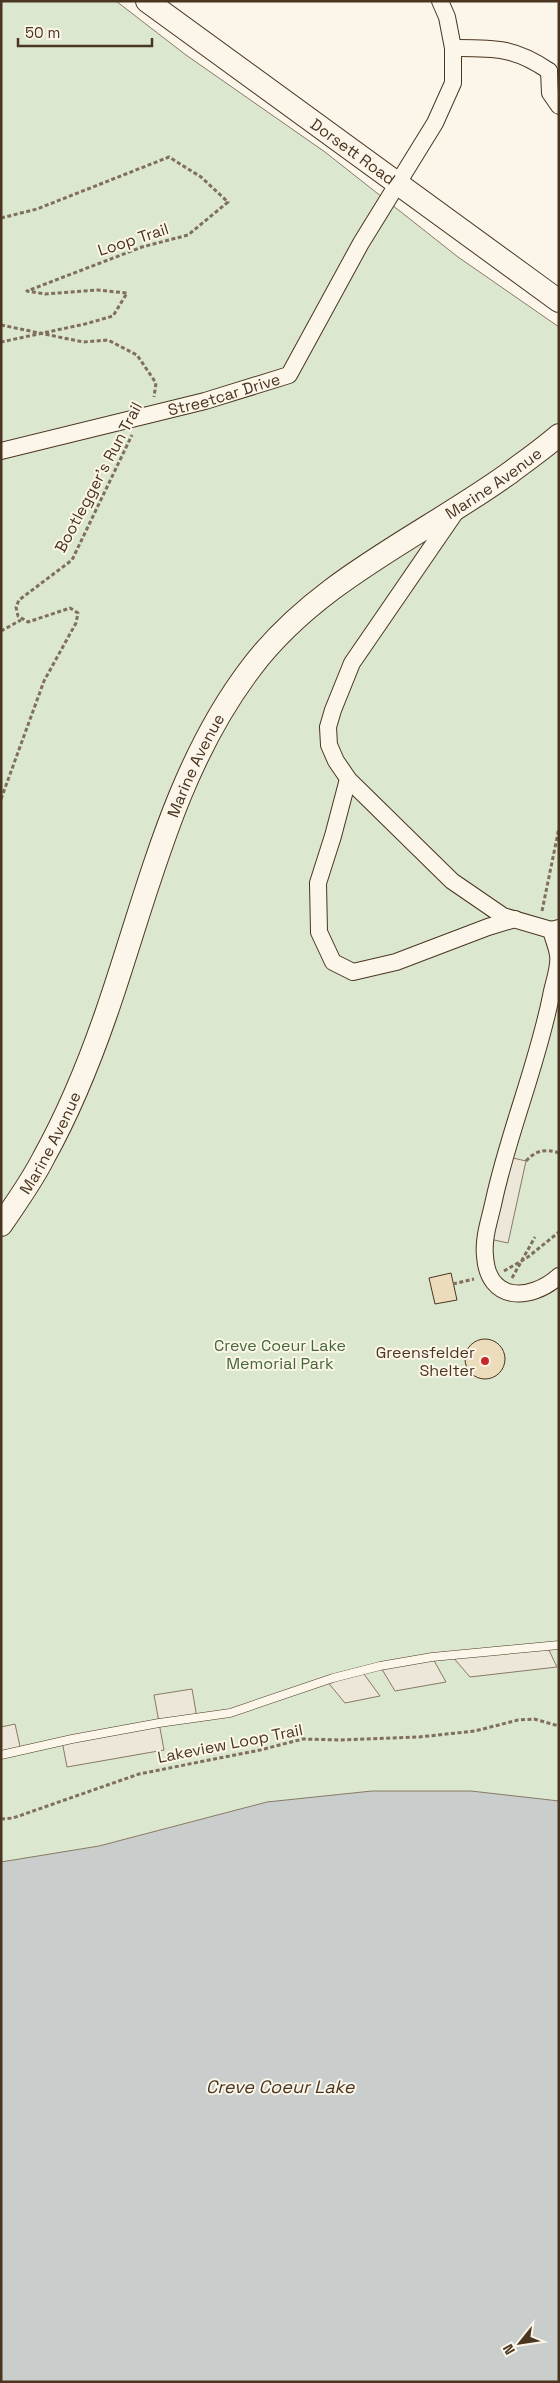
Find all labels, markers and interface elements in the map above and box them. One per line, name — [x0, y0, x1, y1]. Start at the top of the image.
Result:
scale bar — [18, 15, 151, 47]
text: 50 m — [25, 23, 60, 42]
street label: Dorsett Road — [306, 114, 400, 189]
street label: Loop Trail — [95, 218, 171, 261]
street label: Streetcar Drive — [166, 368, 283, 421]
street label: Bootlegger's Run Trail — [50, 398, 147, 556]
street label: Marine Avenue — [441, 443, 546, 524]
street label: Marine Avenue — [162, 710, 229, 821]
street label: Marine Avenue — [15, 1088, 86, 1198]
park label: Creve Coeur Lake Memorial Park — [214, 1335, 346, 1374]
place label: Greensfelder Shelter — [376, 1342, 475, 1381]
marker: Greensfelder Shelter — [479, 1355, 491, 1367]
street label: Lakeview Loop Trail — [156, 1719, 305, 1768]
water label: Creve Coeur Lake — [206, 2075, 356, 2098]
north arrow — [495, 2318, 545, 2368]
text: N — [499, 2341, 519, 2358]

